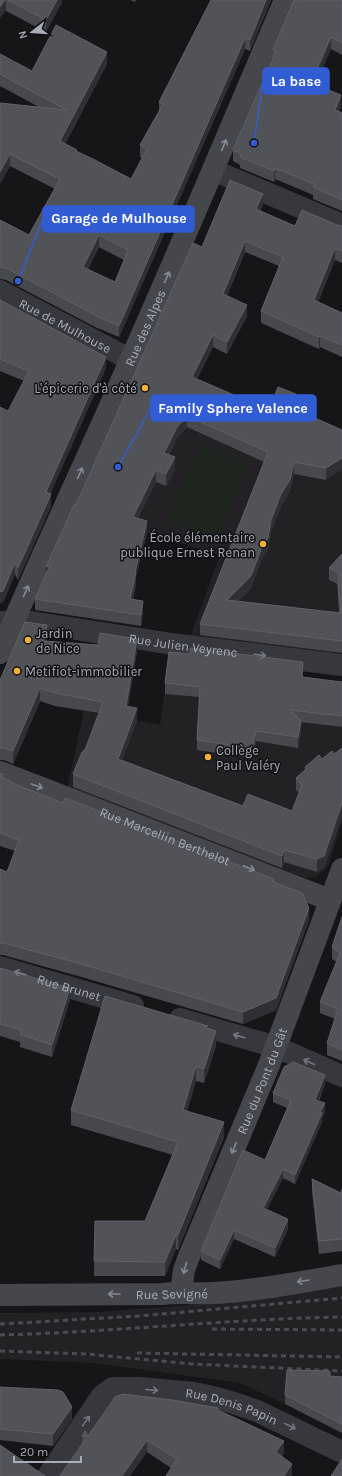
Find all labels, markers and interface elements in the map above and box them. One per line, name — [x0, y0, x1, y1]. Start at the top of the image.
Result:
north arrow — [12, 12, 52, 52]
text: N — [16, 29, 30, 40]
callout: La base — [263, 68, 329, 94]
text: La base — [271, 73, 321, 90]
one-way arrow — [220, 139, 228, 151]
callout: Garage de Mulhouse — [43, 206, 194, 232]
text: Garage de Mulhouse — [51, 210, 187, 227]
one-way arrow — [163, 271, 171, 283]
street label: Rue des Alpes — [122, 287, 169, 369]
street label: Rue de Mulhouse — [17, 296, 114, 356]
place label: L'épicerie d'à côté — [34, 381, 137, 396]
marker: L'épicerie d'à côté — [140, 383, 150, 393]
callout: Family Sphere Valence — [151, 395, 316, 421]
text: Family Sphere Valence — [158, 400, 308, 417]
one-way arrow — [76, 467, 84, 479]
place label: École élémentaire publique Ernest Renan — [120, 528, 255, 561]
marker: École élémentaire publique Ernest Renan — [258, 539, 268, 549]
one-way arrow — [23, 586, 30, 598]
place label: Jardin de Nice — [36, 626, 80, 656]
street label: Rue Julien Veyrenc — [128, 630, 238, 660]
marker: Jardin de Nice — [23, 635, 33, 645]
one-way arrow — [253, 651, 266, 659]
place label: Metifiot-immobilier — [25, 664, 142, 679]
marker: Metifiot-immobilier — [12, 666, 22, 676]
place label: Collège Paul Valéry — [216, 743, 280, 773]
marker: Collège Paul Valéry — [203, 752, 213, 762]
one-way arrow — [30, 783, 43, 790]
street label: Rue Marcellin Berthelot — [98, 804, 232, 868]
one-way arrow — [243, 864, 255, 872]
one-way arrow — [13, 969, 26, 976]
street label: Rue Brunet — [35, 971, 103, 1004]
street label: Rue du Pont du Gât — [234, 1025, 290, 1136]
one-way arrow — [232, 1032, 245, 1039]
one-way arrow — [303, 1057, 315, 1065]
one-way arrow — [230, 1141, 238, 1153]
one-way arrow — [181, 1261, 188, 1274]
one-way arrow — [297, 1277, 310, 1285]
street label: Rue Sevigné — [136, 1286, 208, 1302]
one-way arrow — [108, 1290, 121, 1298]
street label: Rue Denis Papin — [185, 1385, 280, 1428]
one-way arrow — [145, 1386, 158, 1393]
one-way arrow — [82, 1416, 90, 1427]
one-way arrow — [284, 1423, 296, 1430]
scale bar — [14, 1438, 81, 1464]
text: 20 m — [20, 1445, 48, 1459]

